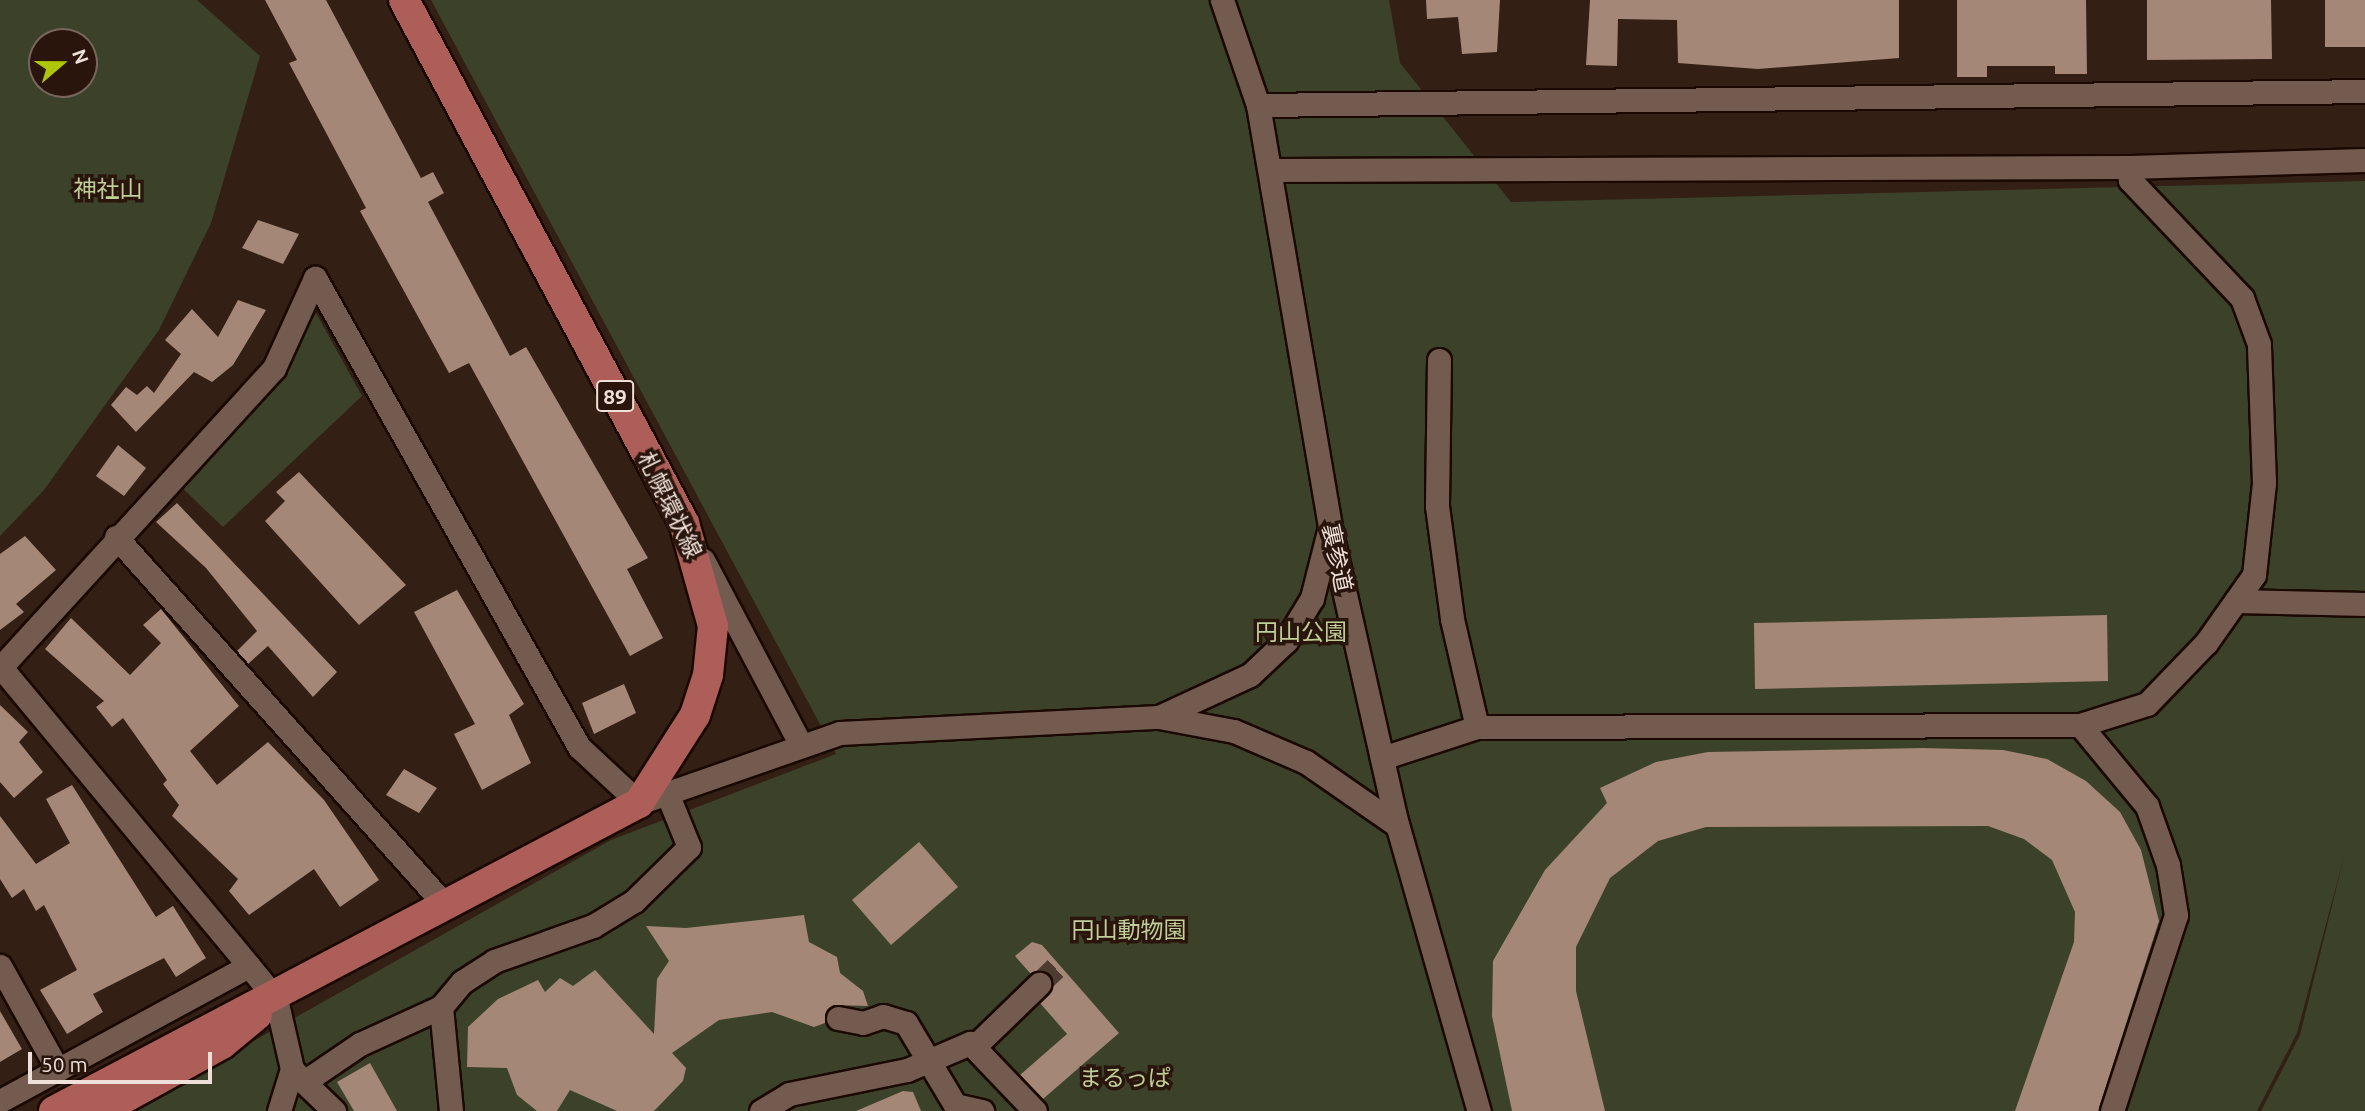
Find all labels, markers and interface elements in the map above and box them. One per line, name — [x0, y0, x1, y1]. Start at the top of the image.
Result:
north arrow — [28, 28, 98, 98]
text: N — [68, 46, 94, 67]
park label: 神社山 — [74, 175, 142, 203]
road number: 89 — [596, 378, 634, 414]
street label: 札幌環状線 — [632, 447, 708, 563]
street label: 裏参道 — [1316, 521, 1358, 595]
park label: 円山公園 — [1255, 618, 1347, 646]
park label: 円山動物園 — [1072, 916, 1186, 944]
scale bar — [32, 1038, 215, 1082]
text: 50 m — [41, 1052, 88, 1076]
park label: まるっぱ — [1079, 1064, 1171, 1092]

